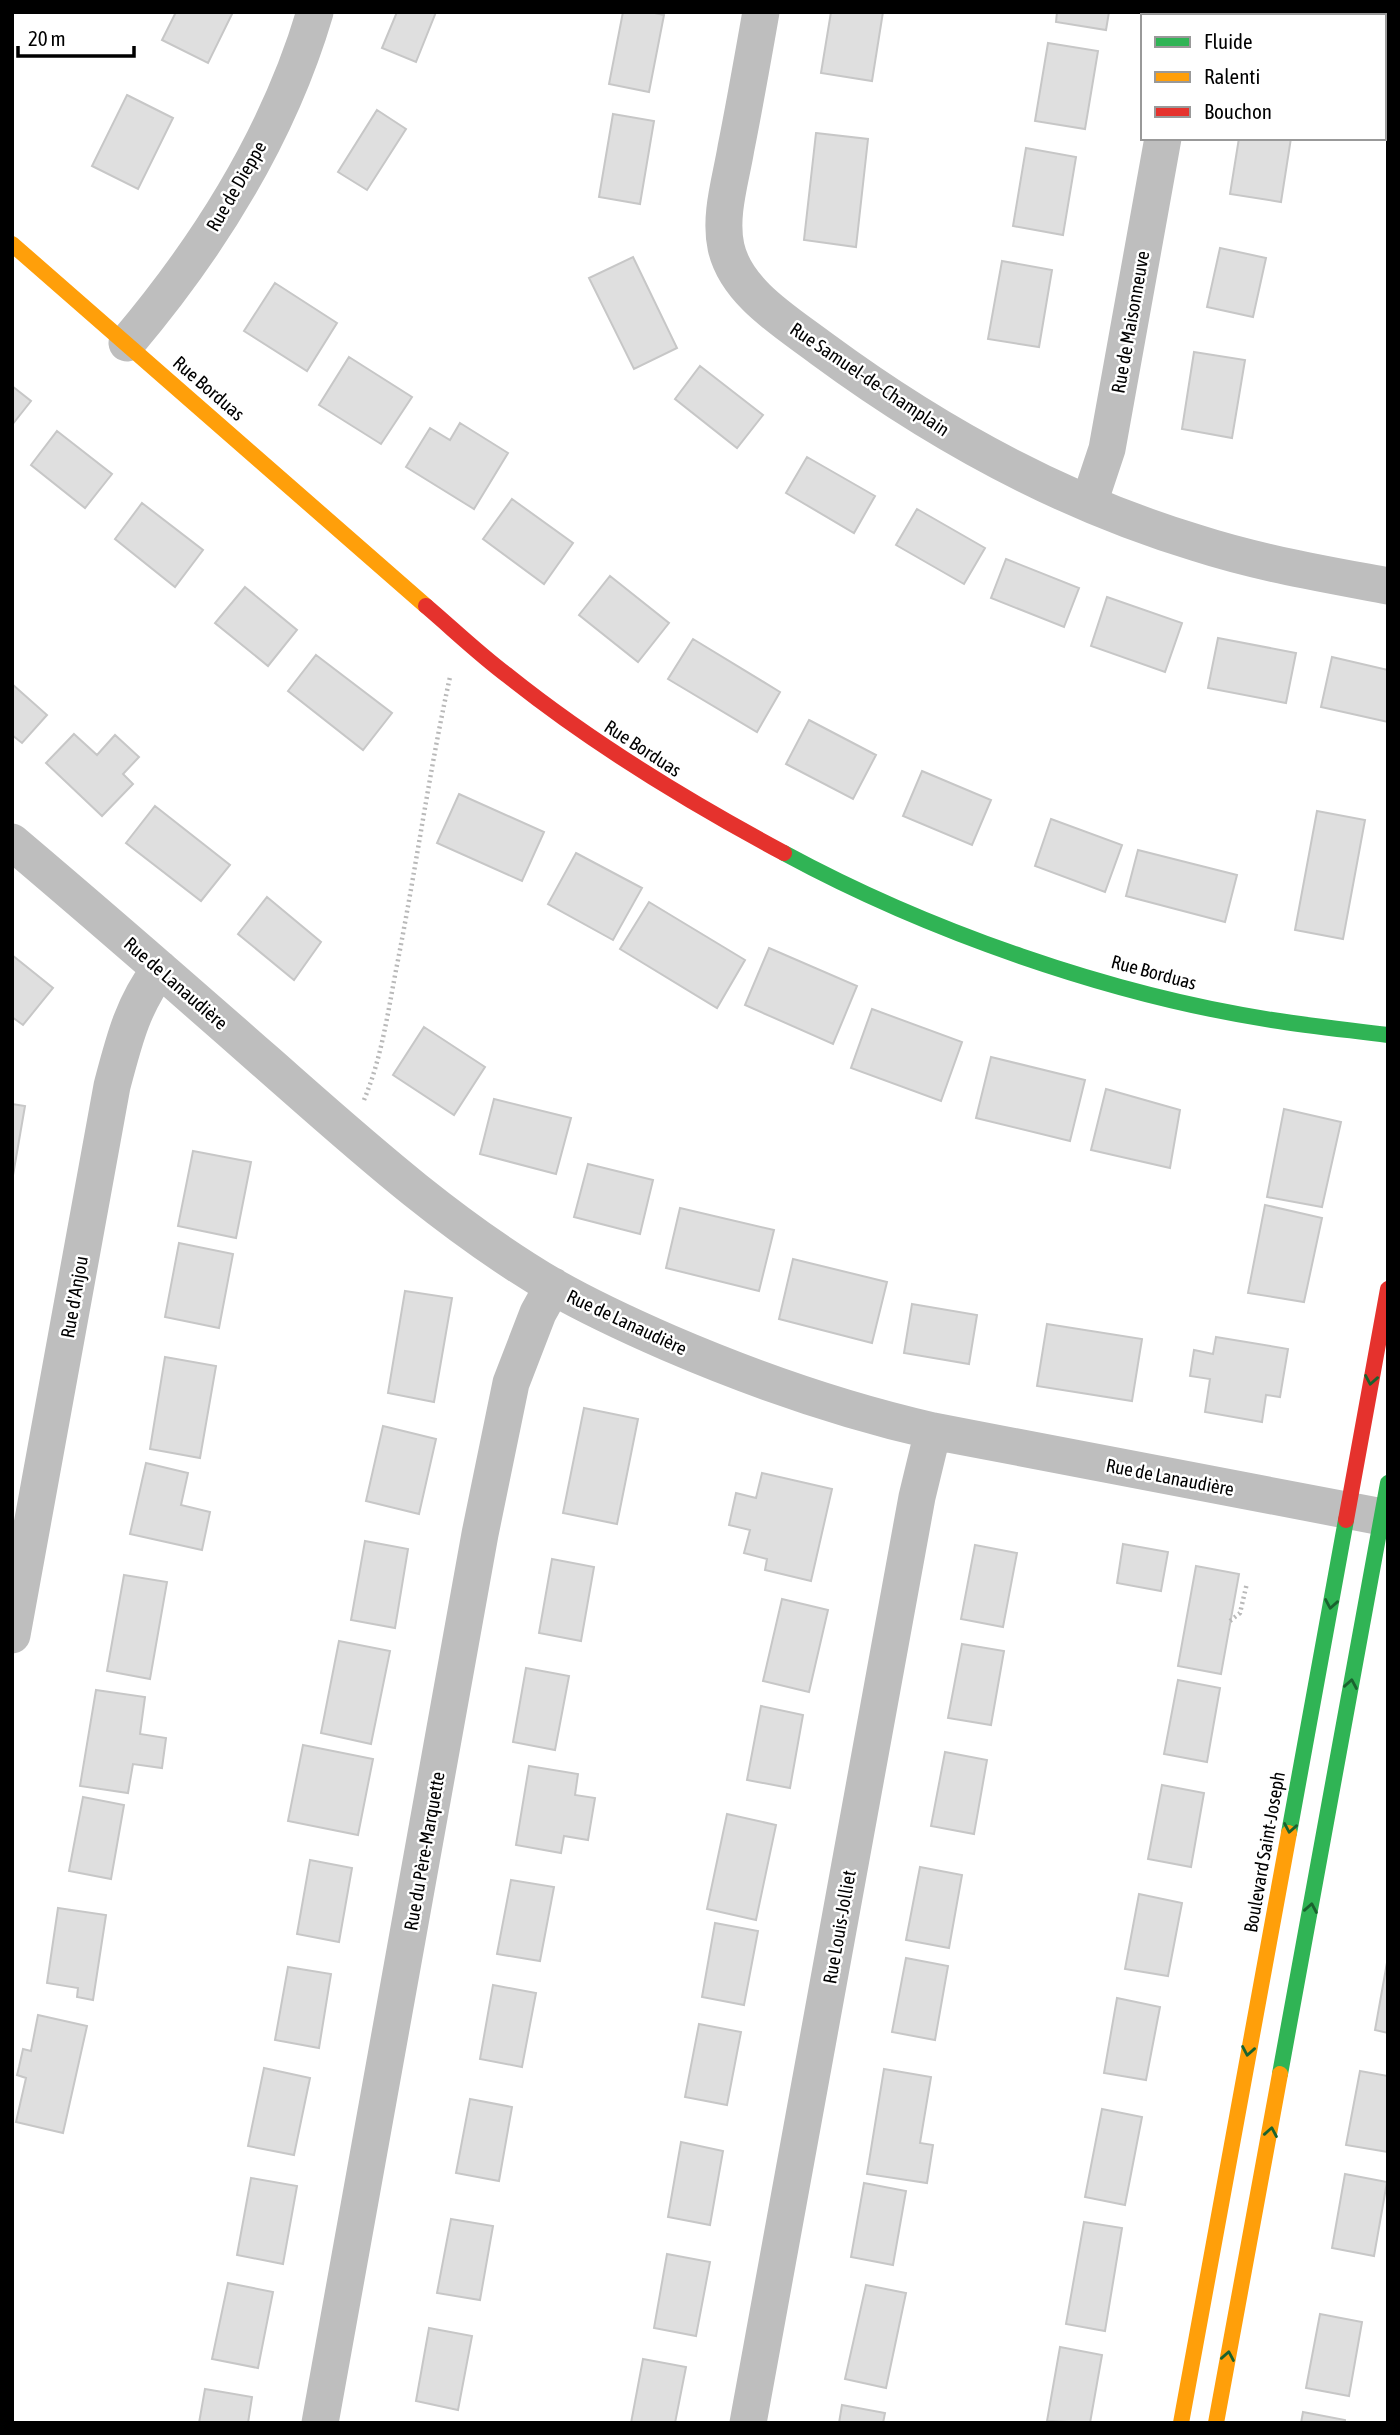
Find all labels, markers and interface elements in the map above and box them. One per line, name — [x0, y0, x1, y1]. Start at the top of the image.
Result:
scale bar — [18, 14, 133, 58]
legend — [1141, 14, 1386, 140]
text: 20 m — [28, 26, 66, 50]
text: Fluide — [1204, 29, 1253, 53]
text: Ralenti — [1204, 64, 1260, 88]
text: Bouchon — [1204, 99, 1272, 123]
street label: Rue de Dieppe — [201, 137, 271, 235]
street label: Rue de Maisonneuve — [1107, 249, 1153, 395]
street label: Rue Samuel-de-Champlain — [786, 318, 954, 440]
street label: Rue Borduas — [169, 351, 249, 425]
street label: Rue Borduas — [600, 715, 686, 781]
street label: Rue de Lanaudière — [120, 932, 232, 1034]
street label: Rue Borduas — [1109, 950, 1199, 994]
street label: Rue d'Anjou — [56, 1254, 92, 1340]
street label: Rue de Lanaudière — [564, 1285, 690, 1359]
one-way arrow — [1364, 1374, 1379, 1386]
street label: Rue de Lanaudière — [1104, 1454, 1236, 1500]
one-way arrow — [1324, 1598, 1339, 1610]
one-way arrow — [1343, 1678, 1358, 1690]
street label: Rue du Père-Marquette — [399, 1770, 449, 1932]
street label: Boulevard Saint-Joseph — [1239, 1770, 1289, 1934]
one-way arrow — [1283, 1822, 1298, 1834]
street label: Rue Louis-Jolliet — [818, 1869, 860, 1985]
one-way arrow — [1303, 1902, 1318, 1914]
one-way arrow — [1242, 2045, 1257, 2057]
one-way arrow — [1263, 2126, 1278, 2138]
one-way arrow — [1220, 2350, 1235, 2362]

